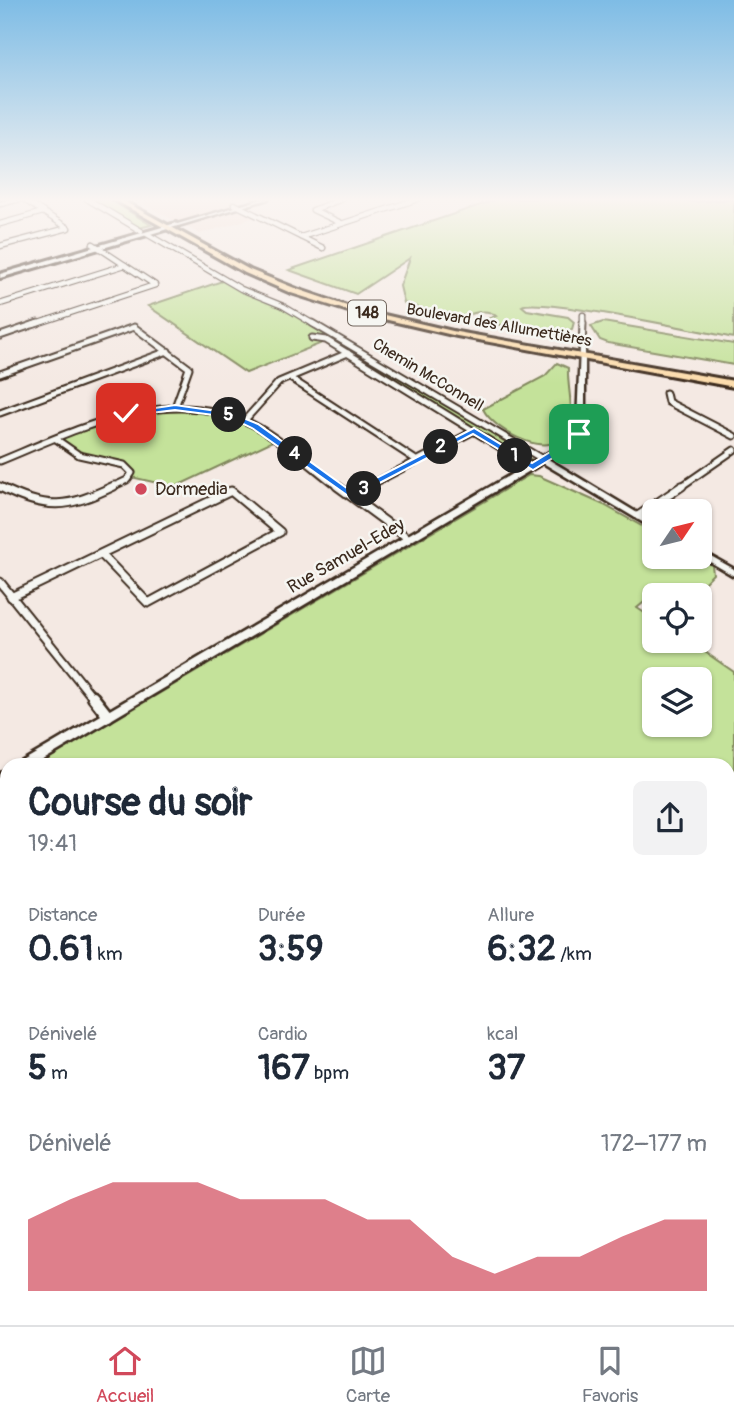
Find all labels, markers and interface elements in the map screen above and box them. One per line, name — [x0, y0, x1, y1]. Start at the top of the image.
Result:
street label: Boulevard des Allumettières — [405, 299, 593, 351]
road number: 148 — [348, 300, 386, 326]
street label: Chemin McConnell — [369, 334, 487, 416]
pin — [96, 383, 156, 443]
icon: check — [107, 394, 145, 432]
pin: 5 — [212, 398, 246, 432]
text: 5 — [223, 402, 234, 426]
pin — [549, 404, 609, 464]
icon: arrive — [560, 415, 598, 453]
pin: 2 — [424, 430, 458, 464]
text: 2 — [435, 434, 446, 458]
pin: 4 — [278, 436, 312, 472]
pin: 1 — [498, 438, 532, 474]
text: 4 — [289, 441, 300, 465]
text: 1 — [511, 443, 518, 467]
pin: 3 — [346, 472, 382, 506]
text: 3 — [358, 476, 369, 500]
place label: Dormedia — [155, 478, 228, 501]
marker: Dormedia — [133, 481, 149, 497]
north arrow — [642, 499, 712, 569]
map controls — [642, 499, 712, 737]
street label: Rue Samuel-Edey — [283, 513, 409, 599]
button: locate — [642, 583, 712, 653]
button: layers — [642, 667, 712, 737]
text: Course du soir — [28, 779, 252, 827]
button: share — [633, 781, 707, 855]
text: 19:41 — [28, 829, 77, 858]
text: Distance — [28, 903, 97, 927]
text: Durée — [258, 903, 305, 927]
text: Allure — [487, 903, 534, 927]
text: 0.61 — [28, 927, 94, 971]
text: 3:59 — [258, 927, 324, 971]
text: 6:32 — [487, 927, 556, 971]
text: km — [94, 942, 123, 966]
text: /km — [556, 942, 592, 966]
text: Dénivelé — [28, 1022, 97, 1046]
text: Cardio — [258, 1022, 308, 1046]
text: kcal — [487, 1022, 518, 1046]
text: 5 — [28, 1046, 47, 1090]
text: 167 — [258, 1046, 310, 1090]
text: 37 — [487, 1046, 525, 1090]
text: m — [47, 1061, 68, 1085]
text: bpm — [310, 1061, 349, 1085]
text: Dénivelé — [28, 1129, 112, 1158]
text: 172–177 m — [601, 1129, 707, 1158]
tab: Accueil — [96, 1342, 154, 1408]
tab: Carte — [346, 1342, 390, 1408]
tab: Favoris — [582, 1342, 638, 1408]

